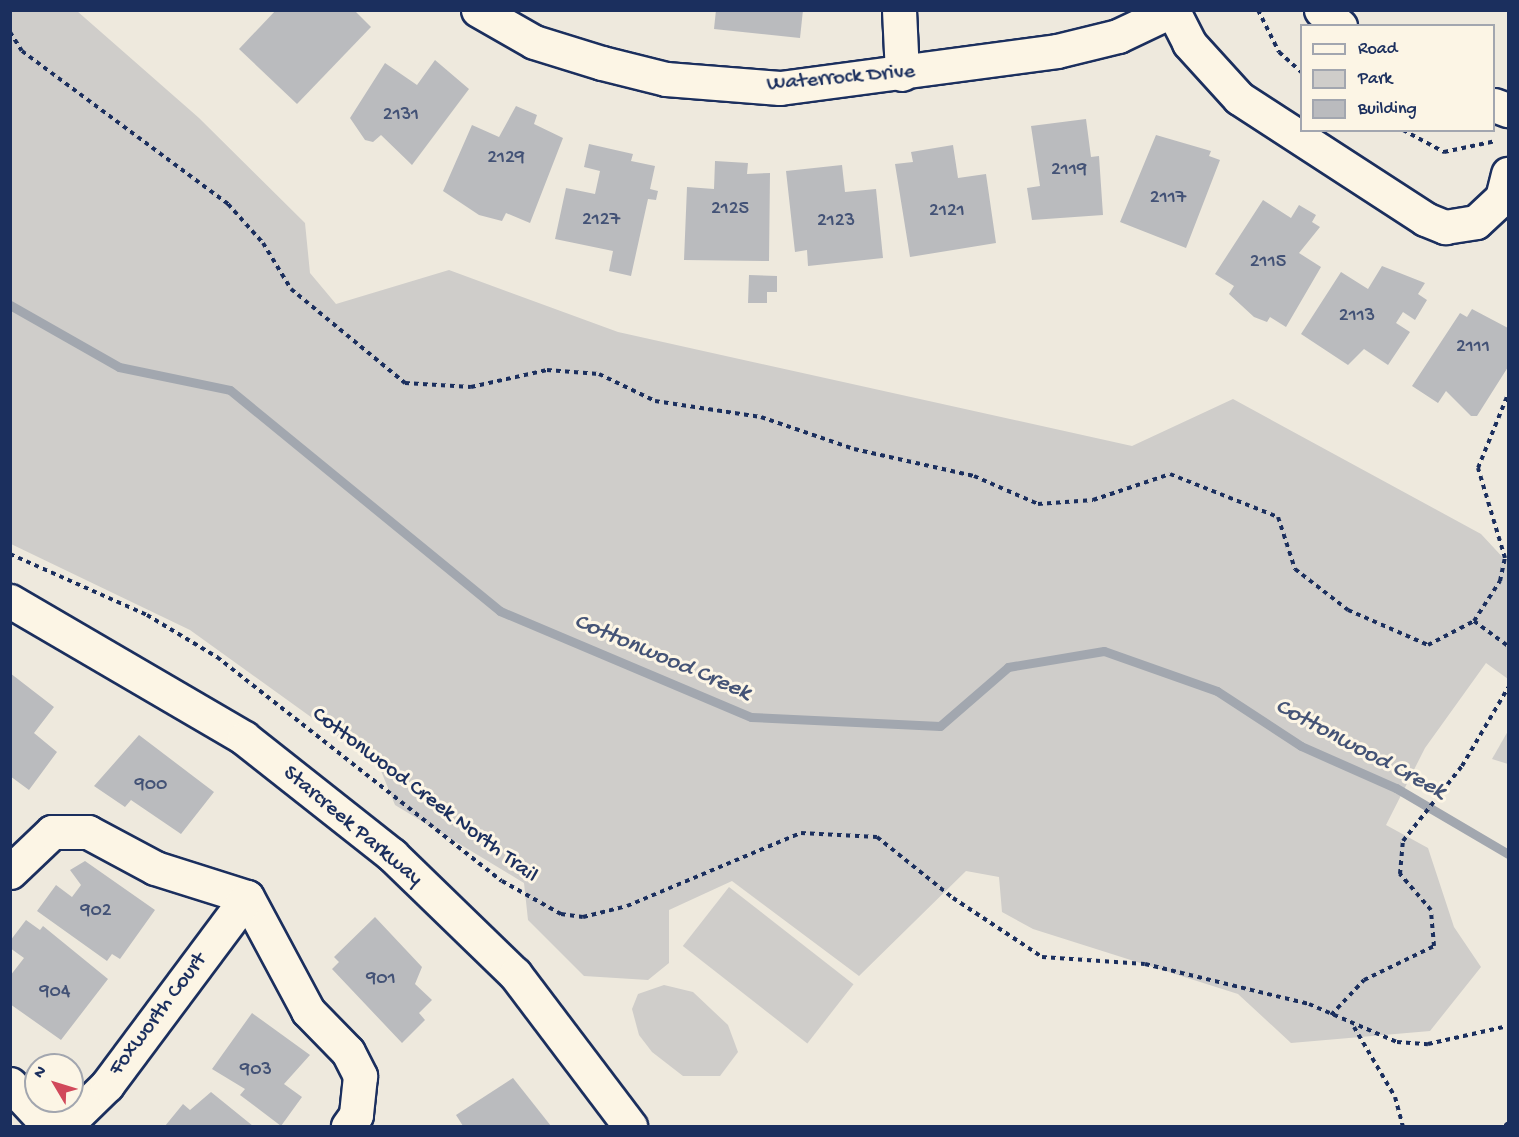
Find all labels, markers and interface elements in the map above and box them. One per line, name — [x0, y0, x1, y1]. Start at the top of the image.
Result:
legend — [1300, 24, 1495, 132]
text: Road — [1358, 39, 1397, 60]
street label: Waterrock Drive — [766, 59, 916, 99]
text: Park — [1358, 69, 1392, 90]
text: Building — [1358, 99, 1417, 120]
house number: 2131 — [383, 103, 419, 127]
house number: 2129 — [487, 146, 525, 170]
house number: 2119 — [1051, 158, 1087, 182]
house number: 2117 — [1150, 186, 1186, 210]
house number: 2125 — [711, 197, 749, 221]
house number: 2121 — [929, 199, 965, 223]
house number: 2127 — [582, 208, 620, 232]
house number: 2123 — [817, 209, 855, 233]
house number: 2115 — [1250, 250, 1286, 274]
house number: 2113 — [1339, 304, 1375, 328]
house number: 2111 — [1456, 335, 1490, 359]
water label: Cottonwood Creek — [569, 608, 755, 708]
water label: Cottonwood Creek — [1270, 693, 1450, 807]
street label: Cottonwood Creek North Trail — [306, 702, 542, 890]
street label: Starcreek Parkway — [277, 761, 427, 893]
house number: 900 — [135, 773, 167, 797]
house number: 902 — [80, 899, 112, 923]
street label: Foxworth Court — [104, 948, 214, 1082]
house number: 901 — [366, 967, 396, 991]
house number: 904 — [40, 980, 70, 1004]
north arrow — [24, 1053, 84, 1113]
house number: 903 — [240, 1058, 272, 1082]
text: N — [30, 1063, 52, 1083]

